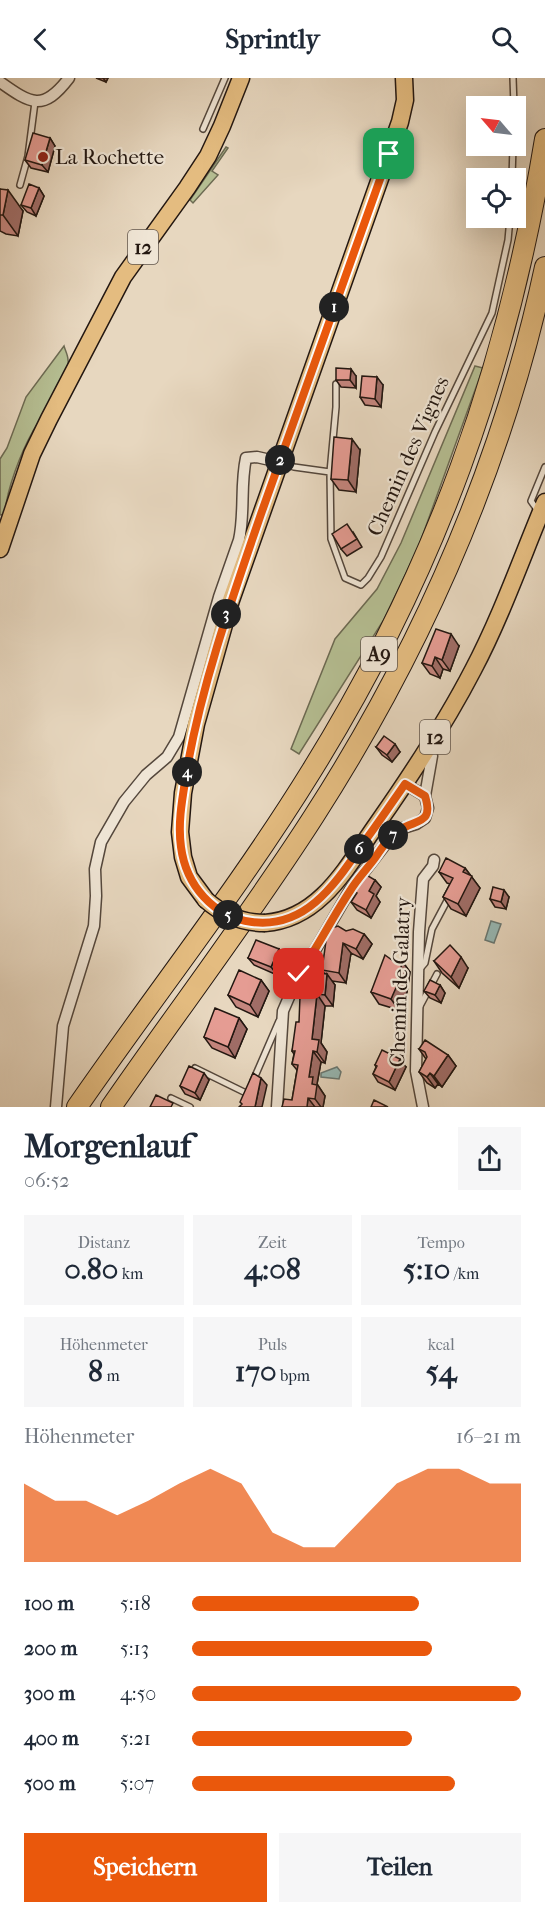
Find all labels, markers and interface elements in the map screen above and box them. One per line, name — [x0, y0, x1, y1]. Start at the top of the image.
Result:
icon: back — [24, 23, 57, 56]
text: Sprintly — [225, 23, 320, 55]
icon: search — [488, 23, 521, 56]
north arrow — [466, 96, 526, 156]
map controls — [466, 96, 526, 228]
pin — [363, 128, 414, 179]
icon: arrive — [372, 137, 405, 170]
place label: La Rochette — [55, 145, 164, 169]
marker: La Rochette — [36, 150, 50, 164]
button: locate — [466, 168, 526, 228]
road number: 12 — [128, 230, 158, 264]
pin: 1 — [319, 292, 349, 322]
text: 1 — [331, 297, 337, 316]
street label: Chemin des Vignes — [362, 372, 454, 539]
pin: 2 — [265, 445, 295, 475]
text: 2 — [276, 450, 284, 469]
pin: 3 — [211, 599, 241, 629]
text: 3 — [223, 604, 229, 623]
road number: A9 — [361, 637, 397, 671]
road number: 12 — [420, 720, 450, 754]
pin: 4 — [172, 757, 202, 787]
text: 4 — [182, 762, 192, 781]
pin: 7 — [378, 820, 408, 850]
text: 7 — [389, 825, 397, 844]
pin: 6 — [344, 834, 374, 864]
text: 6 — [355, 839, 363, 858]
street label: Chemin de Galatry — [385, 896, 415, 1068]
pin: 5 — [213, 900, 243, 930]
text: 5 — [225, 905, 231, 924]
pin — [273, 948, 324, 999]
icon: check — [282, 957, 315, 990]
text: Morgenlauf — [24, 1127, 191, 1166]
button: share — [458, 1127, 521, 1190]
text: 06:52 — [24, 1169, 70, 1192]
text: Distanz — [78, 1233, 130, 1252]
text: Zeit — [258, 1233, 287, 1252]
text: Tempo — [417, 1233, 465, 1252]
text: 0.80 — [64, 1252, 118, 1287]
text: 4:08 — [244, 1252, 301, 1287]
text: 5:10 — [403, 1252, 450, 1287]
text: km — [118, 1264, 143, 1283]
text: /km — [450, 1264, 479, 1283]
text: Höhenmeter — [60, 1335, 148, 1354]
text: Puls — [258, 1335, 287, 1354]
text: kcal — [428, 1335, 455, 1354]
text: 8 — [88, 1354, 103, 1389]
text: 170 — [235, 1354, 276, 1389]
text: 54 — [426, 1354, 457, 1389]
text: m — [103, 1366, 120, 1385]
text: bpm — [276, 1366, 310, 1385]
text: Höhenmeter — [24, 1425, 134, 1448]
text: 16–21 m — [456, 1425, 521, 1448]
text: 100 m — [24, 1592, 74, 1615]
text: 5:18 — [120, 1592, 151, 1615]
text: 200 m — [24, 1637, 77, 1660]
text: 5:13 — [120, 1637, 149, 1660]
text: 300 m — [24, 1682, 75, 1705]
text: 4:50 — [120, 1682, 156, 1705]
text: 400 m — [24, 1727, 79, 1750]
text: 5:21 — [120, 1727, 151, 1750]
text: 500 m — [24, 1772, 76, 1795]
text: 5:07 — [120, 1772, 154, 1795]
button: Speichern — [24, 1833, 267, 1902]
button: Teilen — [279, 1833, 521, 1902]

